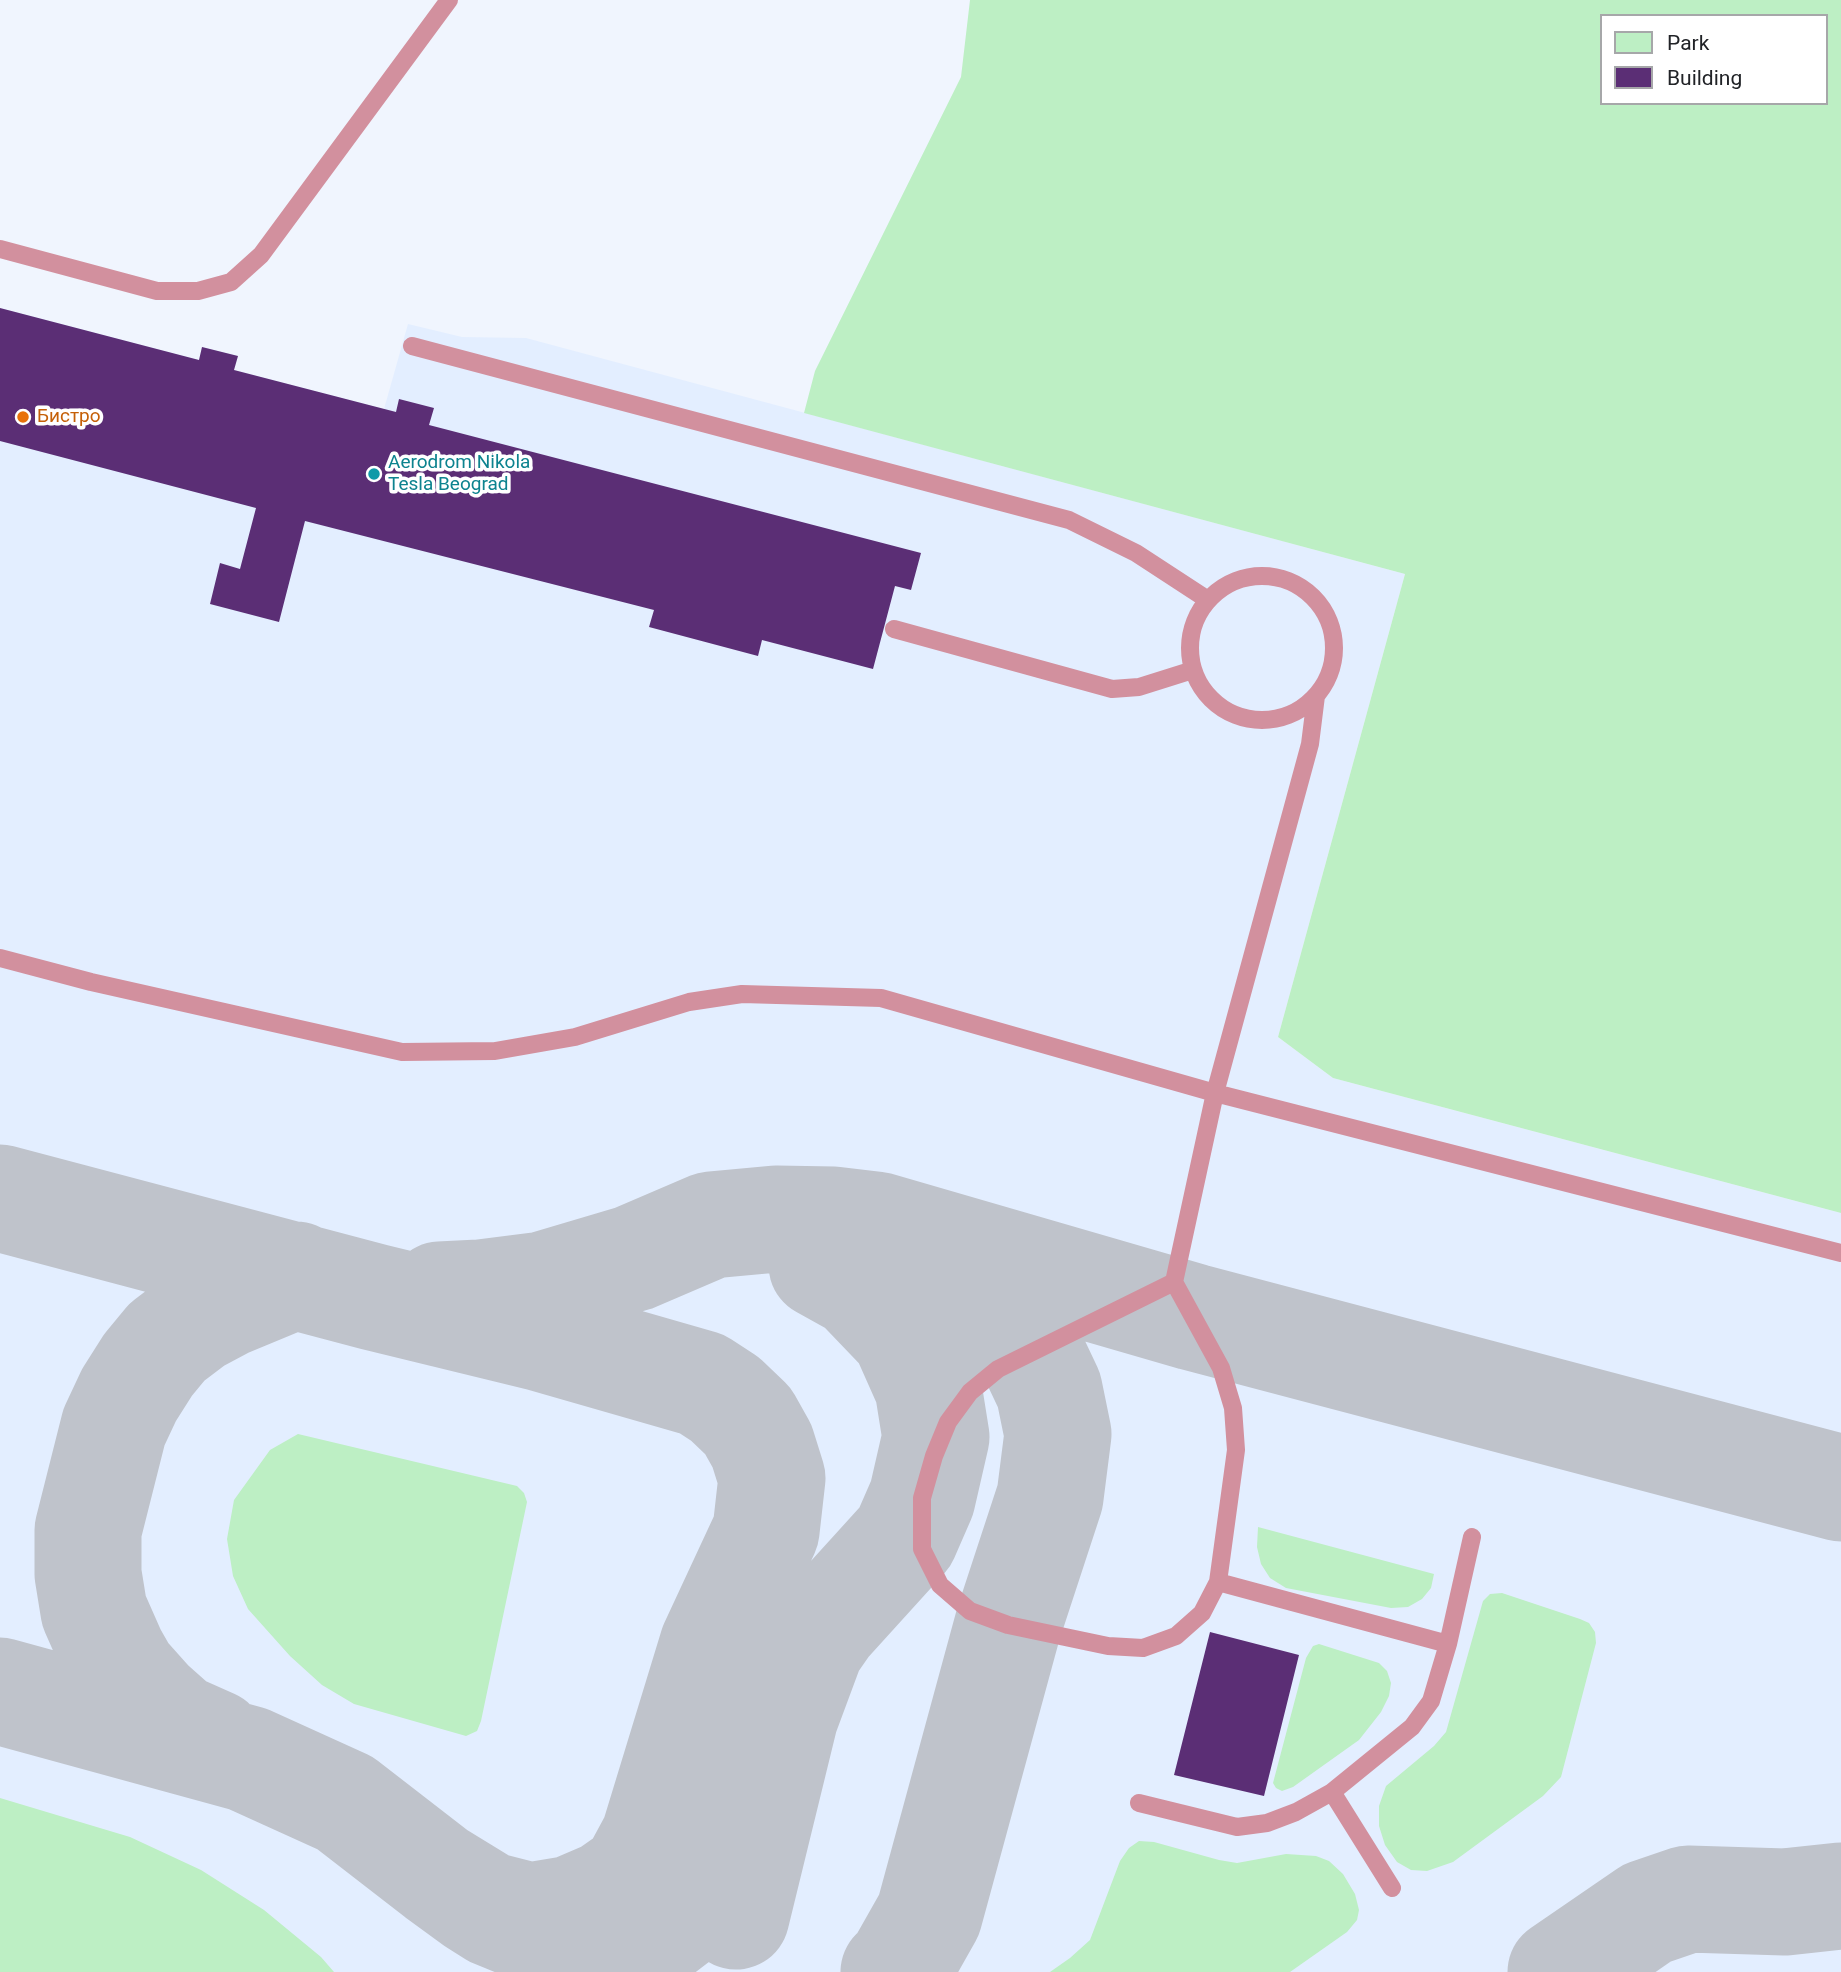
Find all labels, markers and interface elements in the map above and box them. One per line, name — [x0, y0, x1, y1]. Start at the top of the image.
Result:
legend — [1600, 14, 1827, 105]
text: Park — [1667, 31, 1709, 55]
text: Building — [1667, 66, 1742, 90]
place label: Бистро — [37, 406, 101, 428]
marker: Бистро — [15, 409, 31, 425]
place label: Aerodrom Nikola Tesla Beograd — [388, 452, 530, 496]
marker: Aerodrom Nikola Tesla Beograd — [366, 466, 382, 482]

